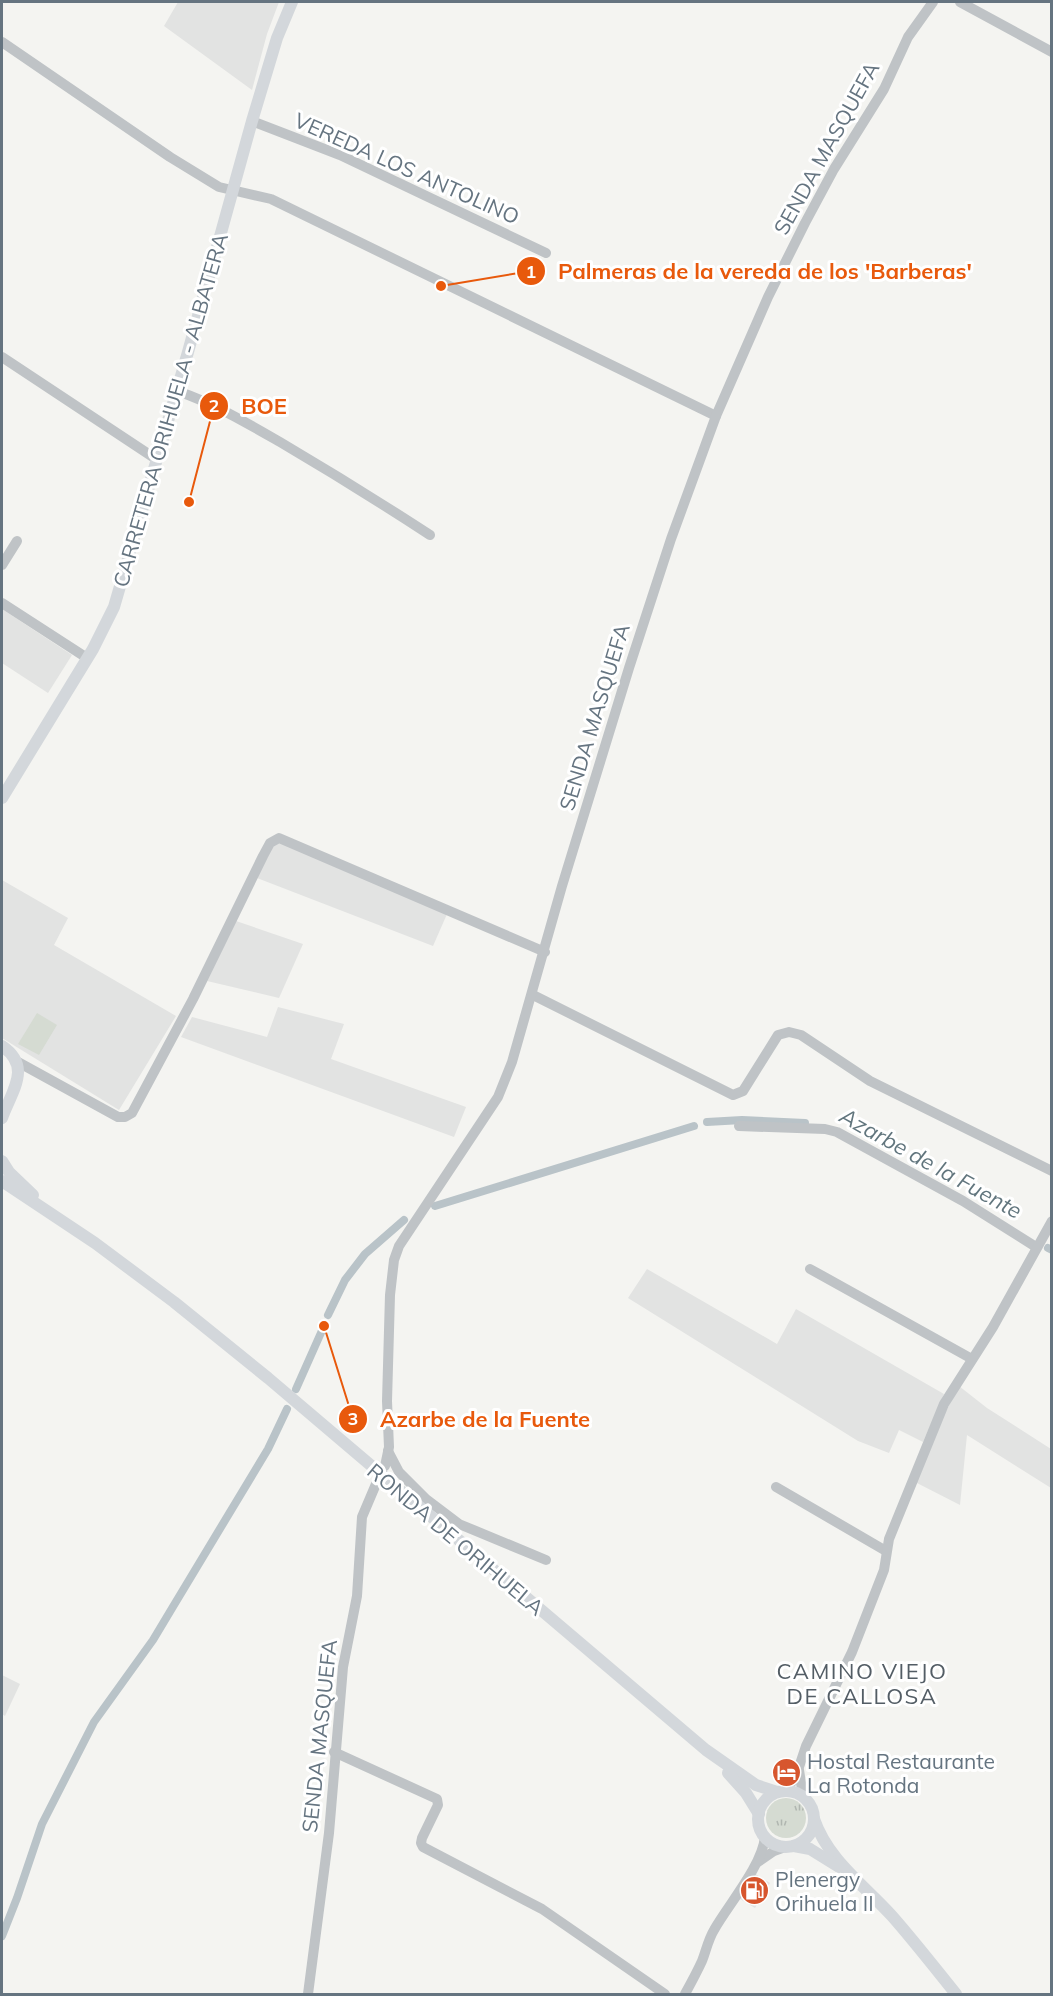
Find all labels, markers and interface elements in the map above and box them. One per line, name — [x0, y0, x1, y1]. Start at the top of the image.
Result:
street label: SENDA MASQUEFA — [768, 56, 885, 239]
street label: VEREDA LOS ANTOLINO — [290, 107, 524, 229]
street label: CARRETERA ORIHUELA - ALBATERA — [107, 230, 233, 590]
callout: Palmeras de la vereda de los 'Barberas' — [516, 251, 984, 291]
text: Palmeras de la vereda de los 'Barberas' — [558, 257, 972, 285]
text: 1 — [526, 260, 536, 283]
callout: BOE — [199, 386, 298, 426]
text: BOE — [241, 392, 287, 420]
text: 2 — [209, 394, 219, 417]
street label: SENDA MASQUEFA — [553, 620, 635, 813]
water label: Azarbe de la Fuente — [834, 1101, 1027, 1225]
callout: Azarbe de la Fuente — [338, 1399, 602, 1439]
text: Azarbe de la Fuente — [380, 1405, 590, 1433]
text: 3 — [348, 1407, 358, 1430]
street label: RONDA DE ORIHUELA — [362, 1458, 550, 1621]
street label: SENDA MASQUEFA — [296, 1638, 342, 1834]
district label: CAMINO VIEJO DE CALLOSA — [777, 1657, 947, 1710]
place label: Hostal Restaurante La Rotonda — [807, 1748, 995, 1798]
hotel icon: Hostal Restaurante La Rotonda — [770, 1757, 802, 1789]
place label: Plenergy Orihuela II — [775, 1866, 874, 1916]
fuel station icon: Plenergy Orihuela II — [738, 1875, 770, 1907]

